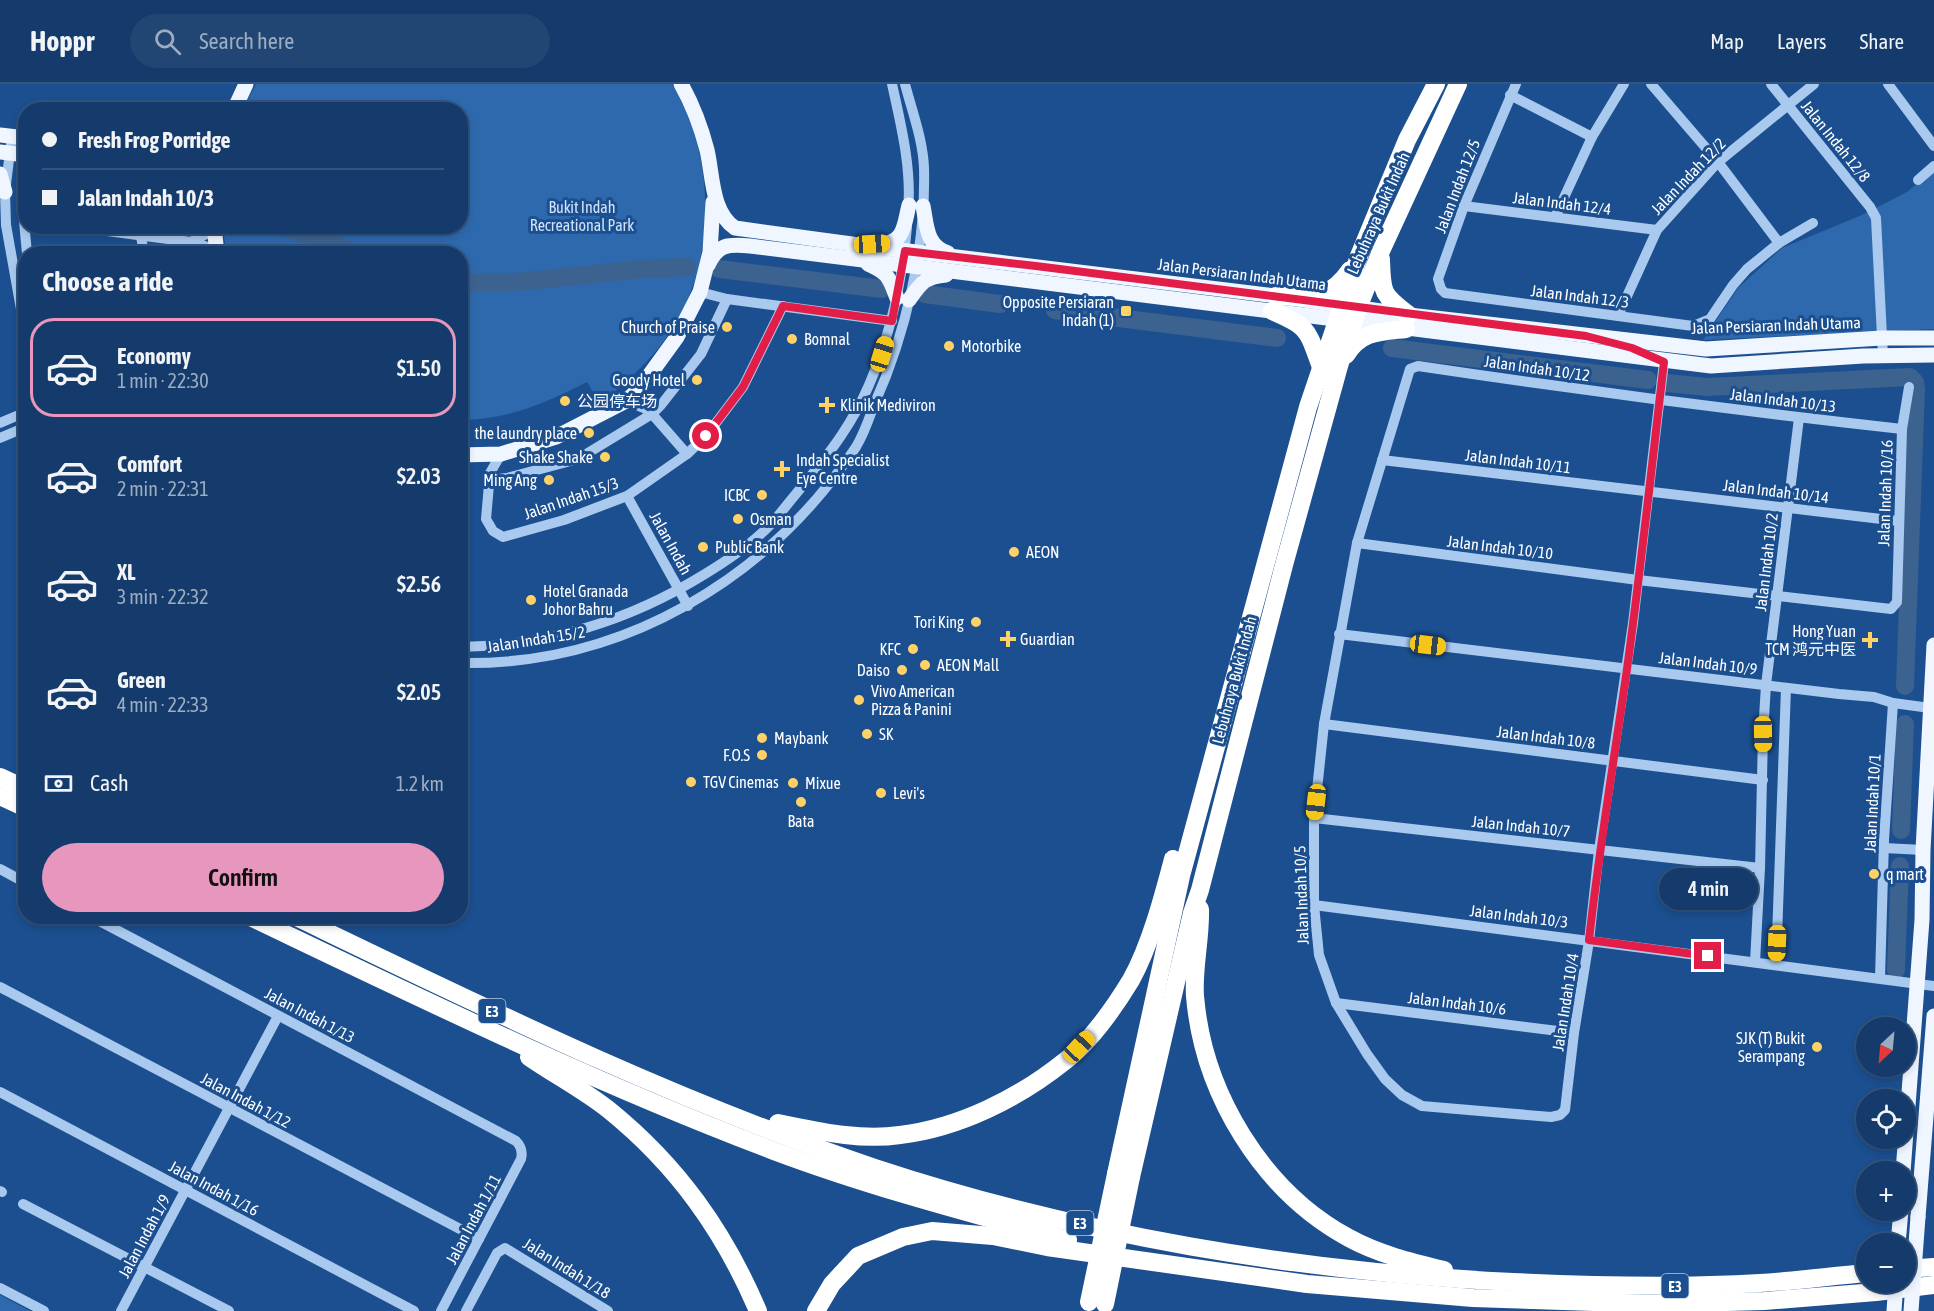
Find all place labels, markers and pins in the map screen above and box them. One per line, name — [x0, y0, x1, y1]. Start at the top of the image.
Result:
place label: Opposite Persiaran Indah (1) — [1003, 293, 1114, 330]
marker: Opposite Persiaran Indah (1) — [1119, 304, 1133, 318]
place label: Church of Praise — [621, 318, 715, 336]
marker: Church of Praise — [720, 320, 734, 334]
place label: Bomnal — [804, 330, 851, 348]
marker: Bomnal — [785, 332, 799, 346]
place label: Motorbike — [961, 337, 1021, 355]
marker: Motorbike — [942, 339, 956, 353]
place label: Goody Hotel — [612, 371, 686, 390]
marker: Goody Hotel — [690, 373, 704, 387]
place label: 公园停车场 — [577, 392, 657, 410]
marker: 公园停车场 — [558, 394, 572, 408]
marker: Klinik Mediviron — [818, 396, 836, 414]
place label: Klinik Mediviron — [840, 396, 936, 414]
place label: the laundry place — [474, 424, 577, 443]
marker: the laundry place — [582, 426, 596, 440]
place label: Shake Shake — [519, 448, 593, 466]
marker: Shake Shake — [598, 450, 612, 464]
place label: Indah Specialist Eye Centre — [796, 451, 890, 488]
marker: Indah Specialist Eye Centre — [773, 460, 791, 478]
place label: Ming Ang — [483, 471, 537, 490]
marker: Ming Ang — [542, 473, 556, 487]
place label: ICBC — [724, 486, 750, 504]
marker: ICBC — [755, 488, 769, 502]
place label: Osman — [750, 510, 792, 528]
marker: Osman — [731, 512, 745, 526]
place label: Public Bank — [715, 538, 784, 556]
marker: Public Bank — [696, 540, 710, 554]
place label: AEON — [1026, 543, 1059, 561]
marker: AEON — [1007, 545, 1021, 559]
place label: Hotel Granada Johor Bahru — [543, 582, 629, 618]
marker: Hotel Granada Johor Bahru — [524, 593, 538, 607]
place label: Tori King — [914, 613, 964, 632]
marker: Tori King — [969, 615, 983, 629]
place label: Hong Yuan TCM 鸿元中医 — [1765, 622, 1856, 658]
place label: Guardian — [1020, 630, 1075, 648]
marker: Hong Yuan TCM 鸿元中医 — [1861, 631, 1879, 649]
marker: Guardian — [1001, 632, 1015, 646]
place label: KFC — [880, 640, 901, 658]
marker: KFC — [906, 642, 920, 656]
place label: AEON Mall — [937, 656, 1000, 674]
marker: AEON Mall — [918, 658, 932, 672]
place label: Daiso — [857, 661, 890, 679]
marker: Daiso — [895, 663, 909, 677]
place label: Vivo American Pizza & Panini — [871, 682, 955, 718]
marker: Vivo American Pizza & Panini — [852, 693, 866, 707]
place label: SK — [879, 725, 894, 743]
marker: SK — [860, 727, 874, 741]
place label: Maybank — [774, 729, 829, 748]
marker: Maybank — [755, 731, 769, 745]
place label: F.O.S — [723, 746, 750, 764]
marker: F.O.S — [755, 748, 769, 762]
place label: TGV Cinemas — [703, 773, 779, 791]
place label: Mixue — [805, 774, 841, 792]
marker: TGV Cinemas — [684, 775, 698, 789]
marker: Mixue — [786, 776, 800, 790]
place label: Levi's — [893, 784, 925, 802]
marker: Levi's — [874, 786, 888, 800]
marker: Bata — [794, 795, 808, 809]
place label: Bata — [787, 812, 815, 830]
place label: q mart — [1886, 865, 1924, 884]
marker: q mart — [1867, 867, 1881, 881]
place label: SJK (T) Bukit Serampang — [1736, 1029, 1805, 1066]
marker: SJK (T) Bukit Serampang — [1810, 1040, 1824, 1054]

